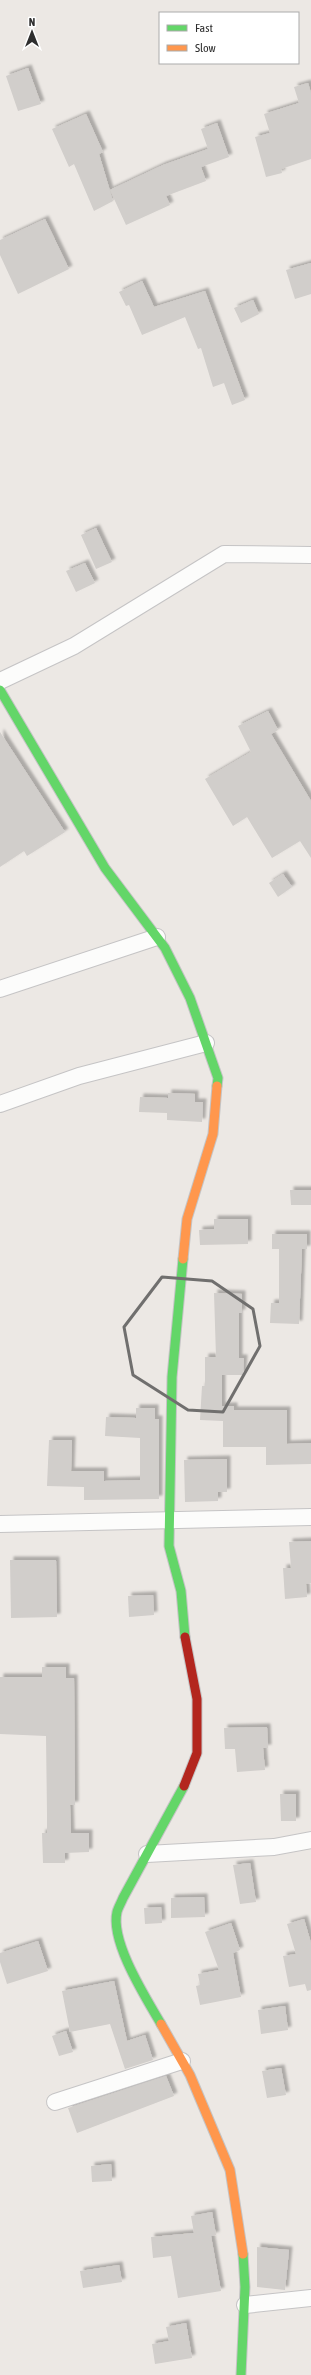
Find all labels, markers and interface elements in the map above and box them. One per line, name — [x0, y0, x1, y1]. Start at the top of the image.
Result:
north arrow — [12, 12, 52, 52]
legend — [159, 12, 299, 64]
text: N — [29, 16, 35, 28]
text: Fast — [195, 21, 213, 35]
text: Slow — [195, 41, 216, 55]

